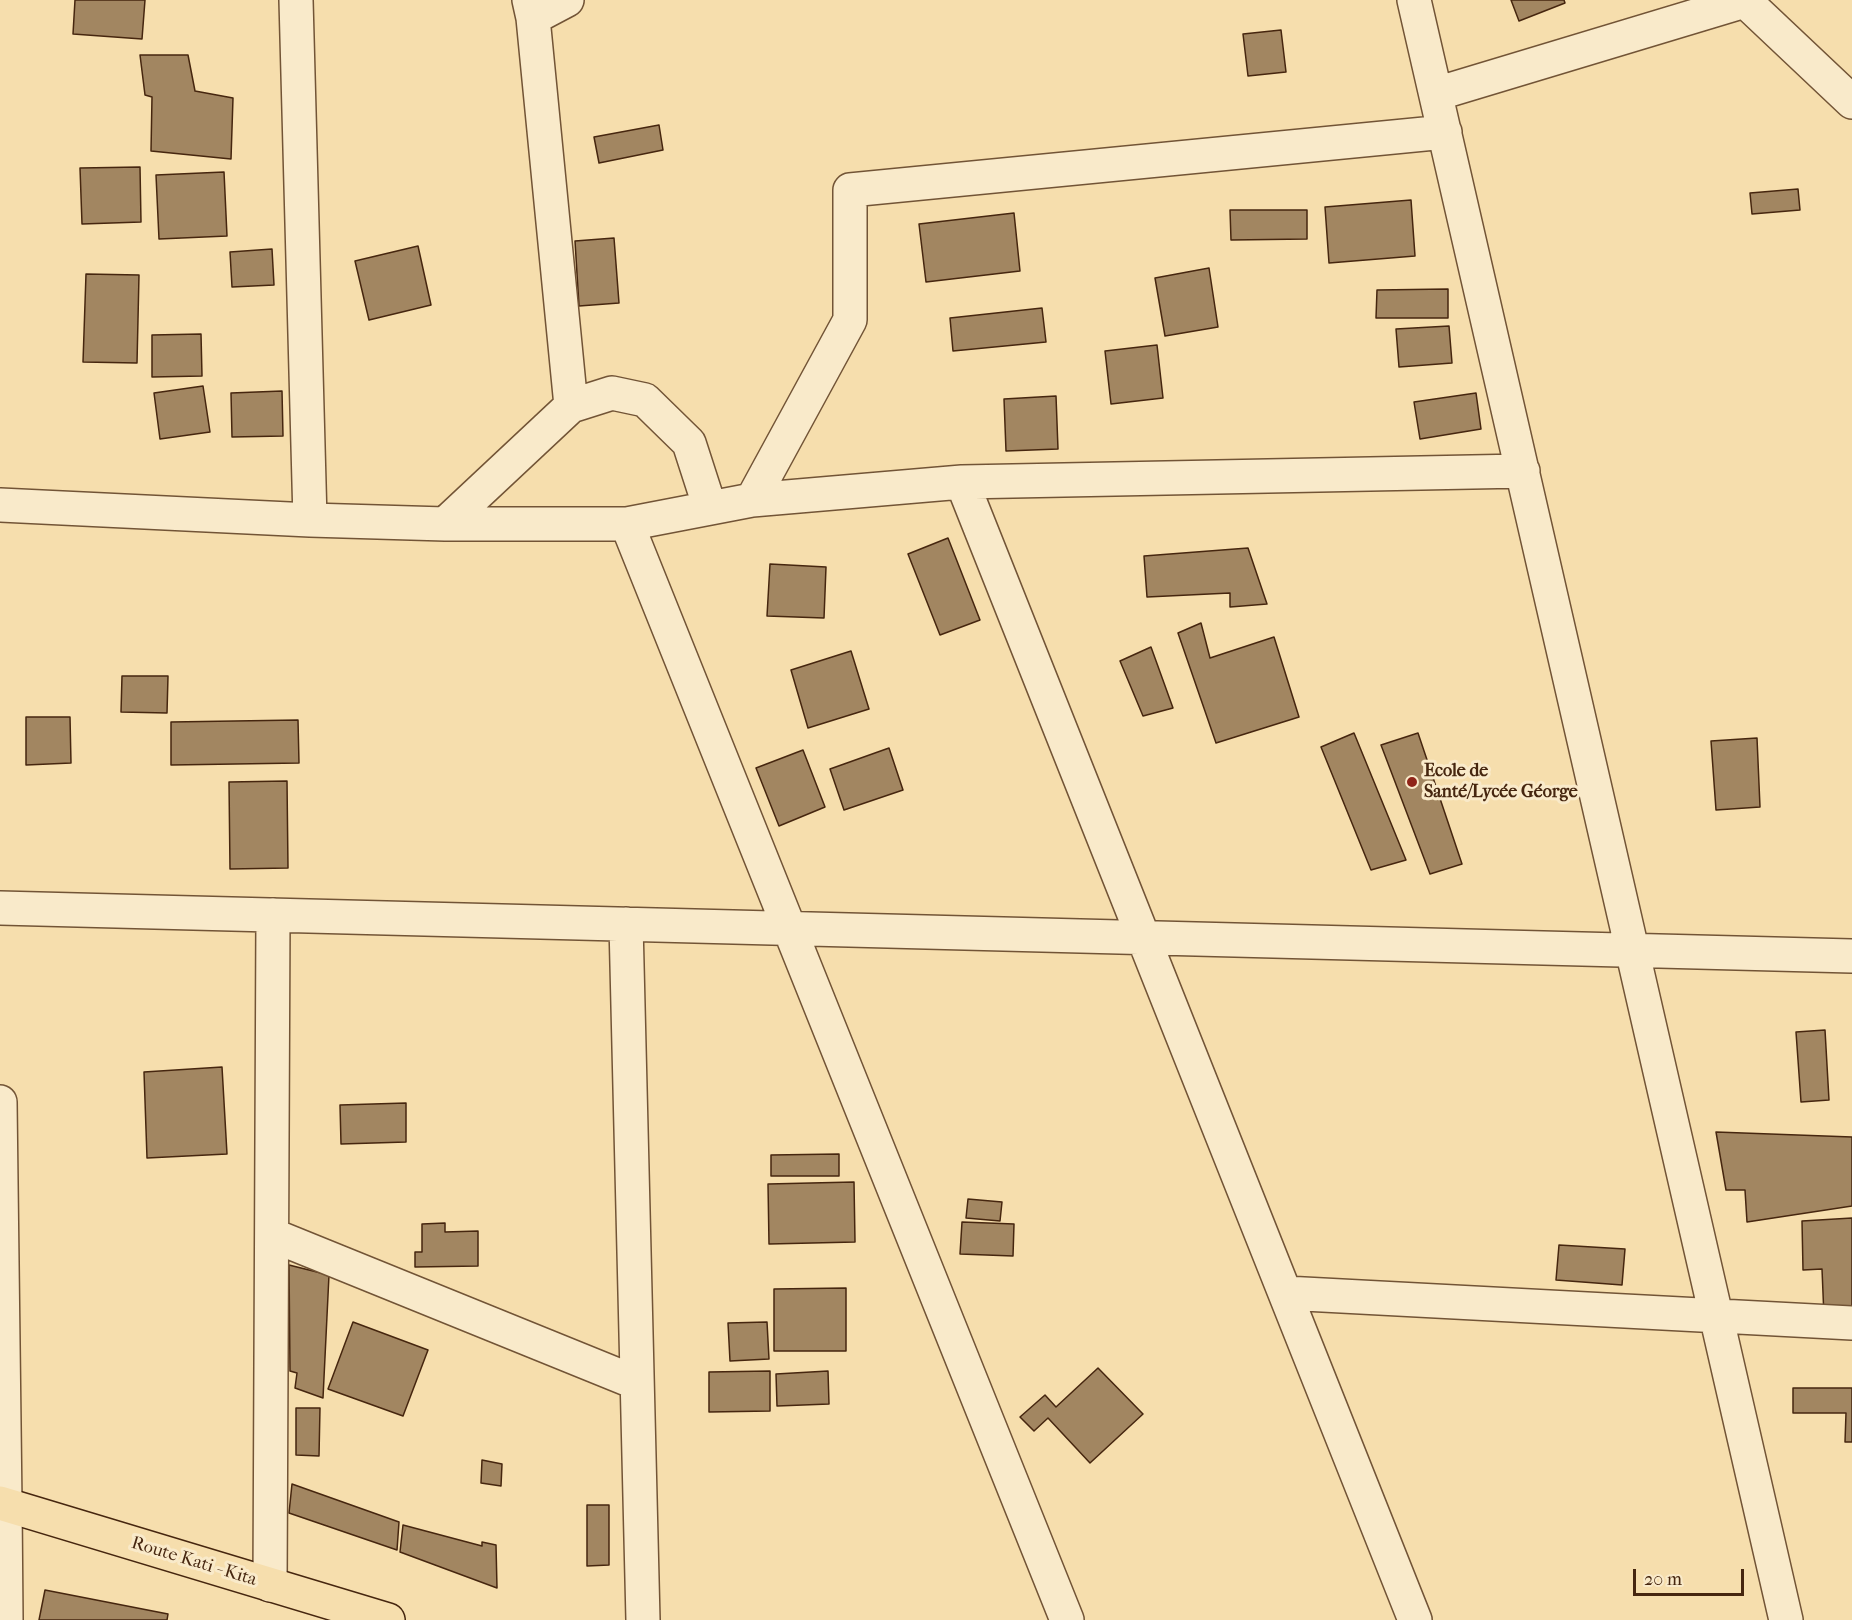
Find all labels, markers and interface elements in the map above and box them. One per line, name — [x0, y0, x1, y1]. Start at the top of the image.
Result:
place label: Ecole de Santé/Lycée Géorge — [1424, 761, 1578, 804]
marker: Ecole de Santé/Lycée Géorge — [1405, 775, 1419, 789]
street label: Route Kati - Kita — [129, 1533, 259, 1591]
scale bar — [1636, 1557, 1747, 1595]
text: 20 m — [1644, 1569, 1682, 1590]

